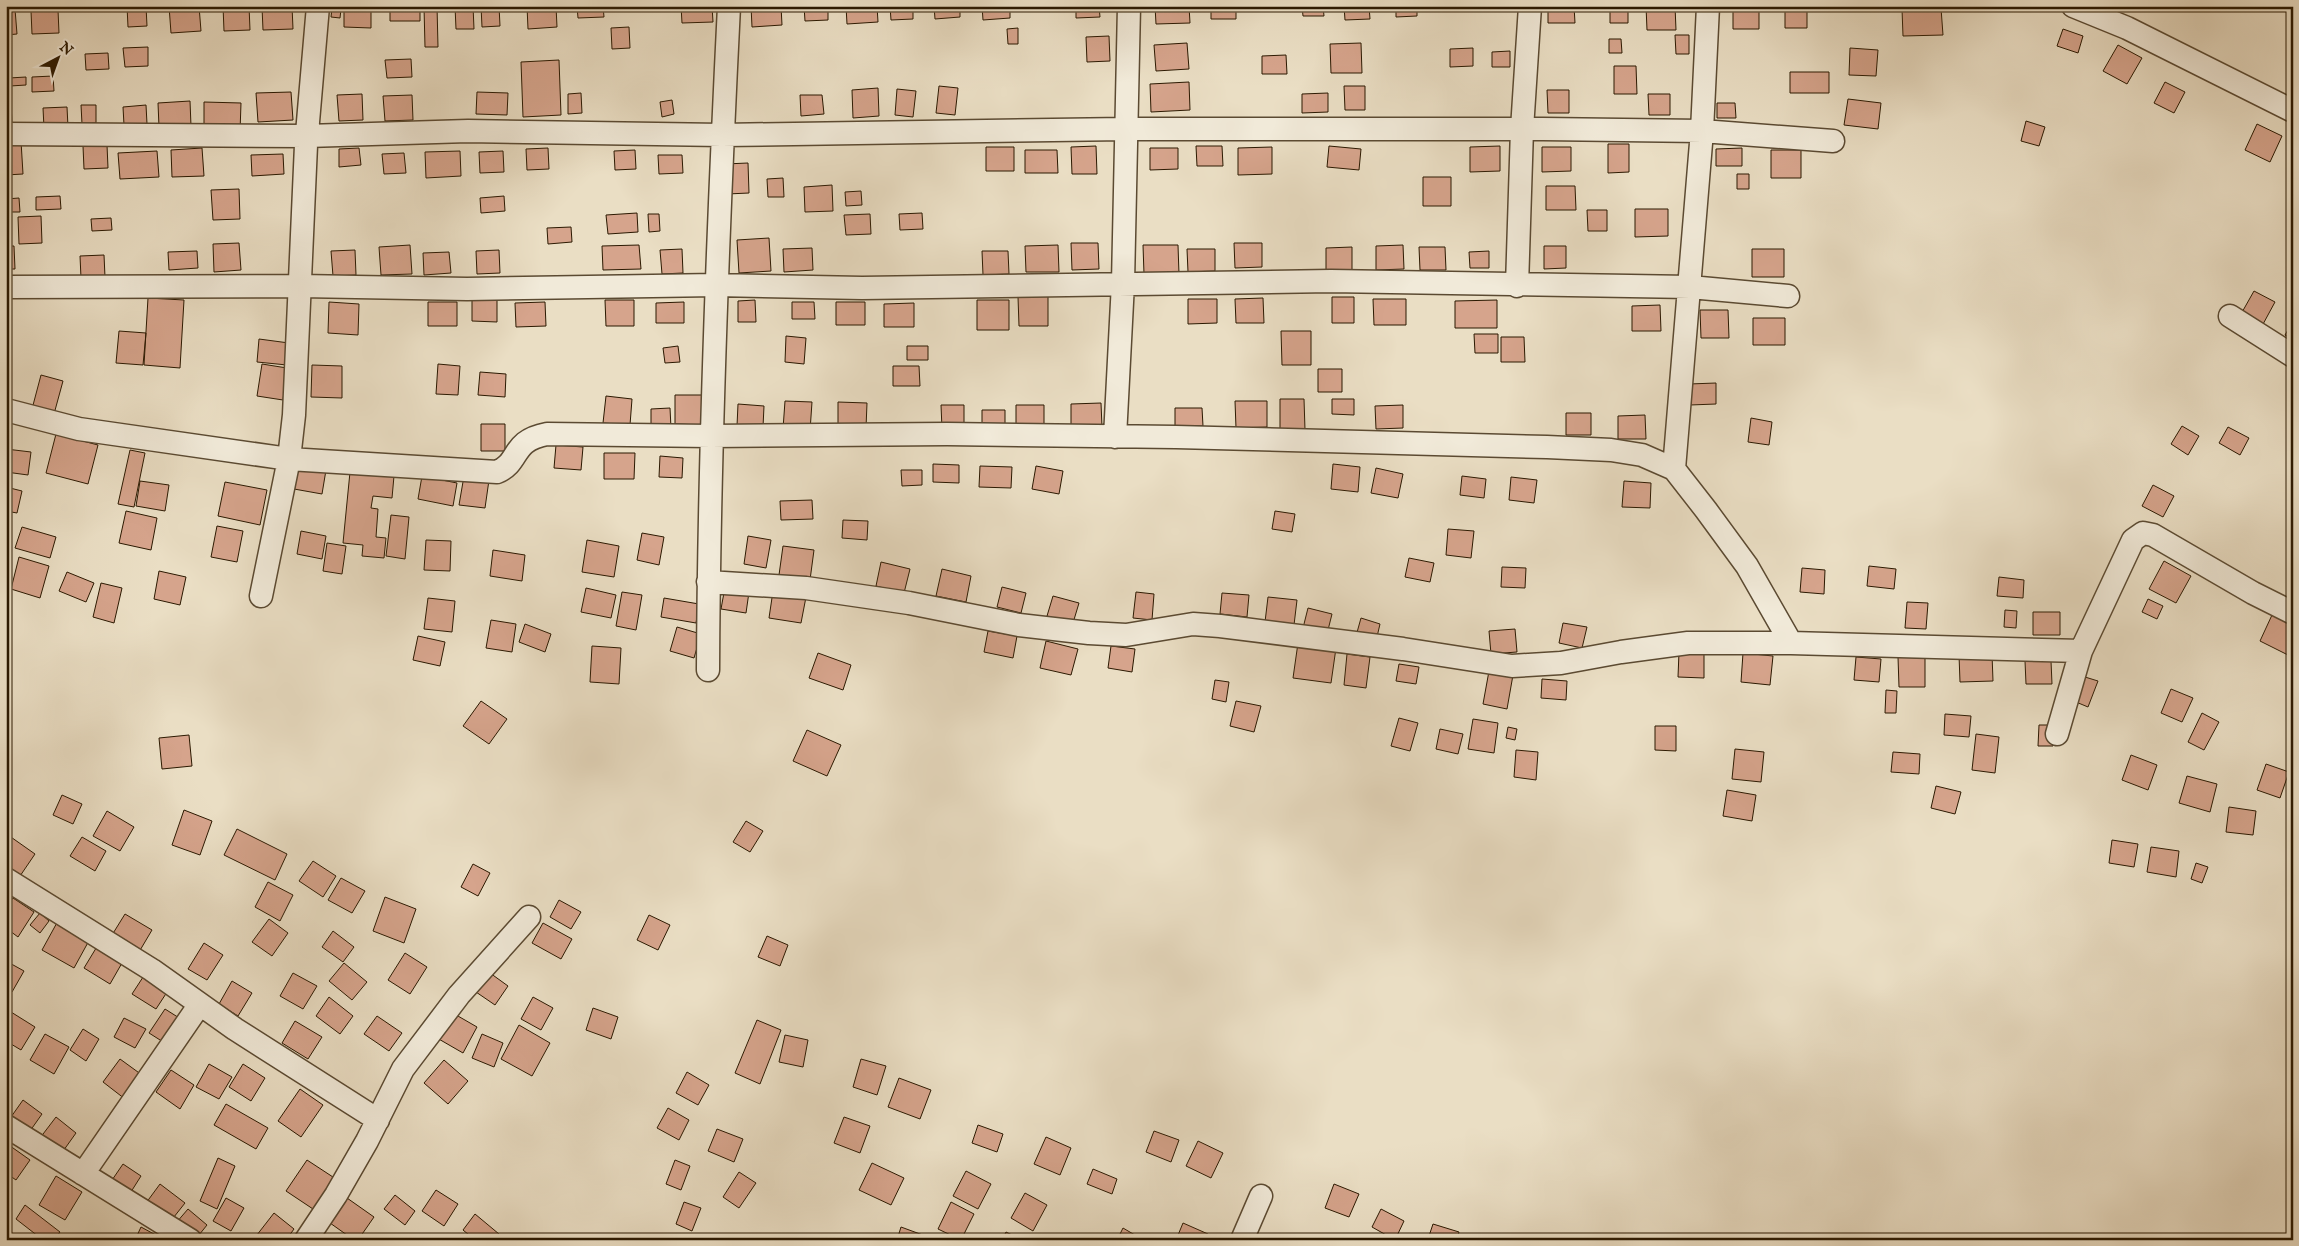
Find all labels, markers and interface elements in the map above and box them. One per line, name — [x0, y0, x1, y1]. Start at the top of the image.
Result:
north arrow — [32, 32, 82, 82]
text: N — [55, 38, 76, 60]

